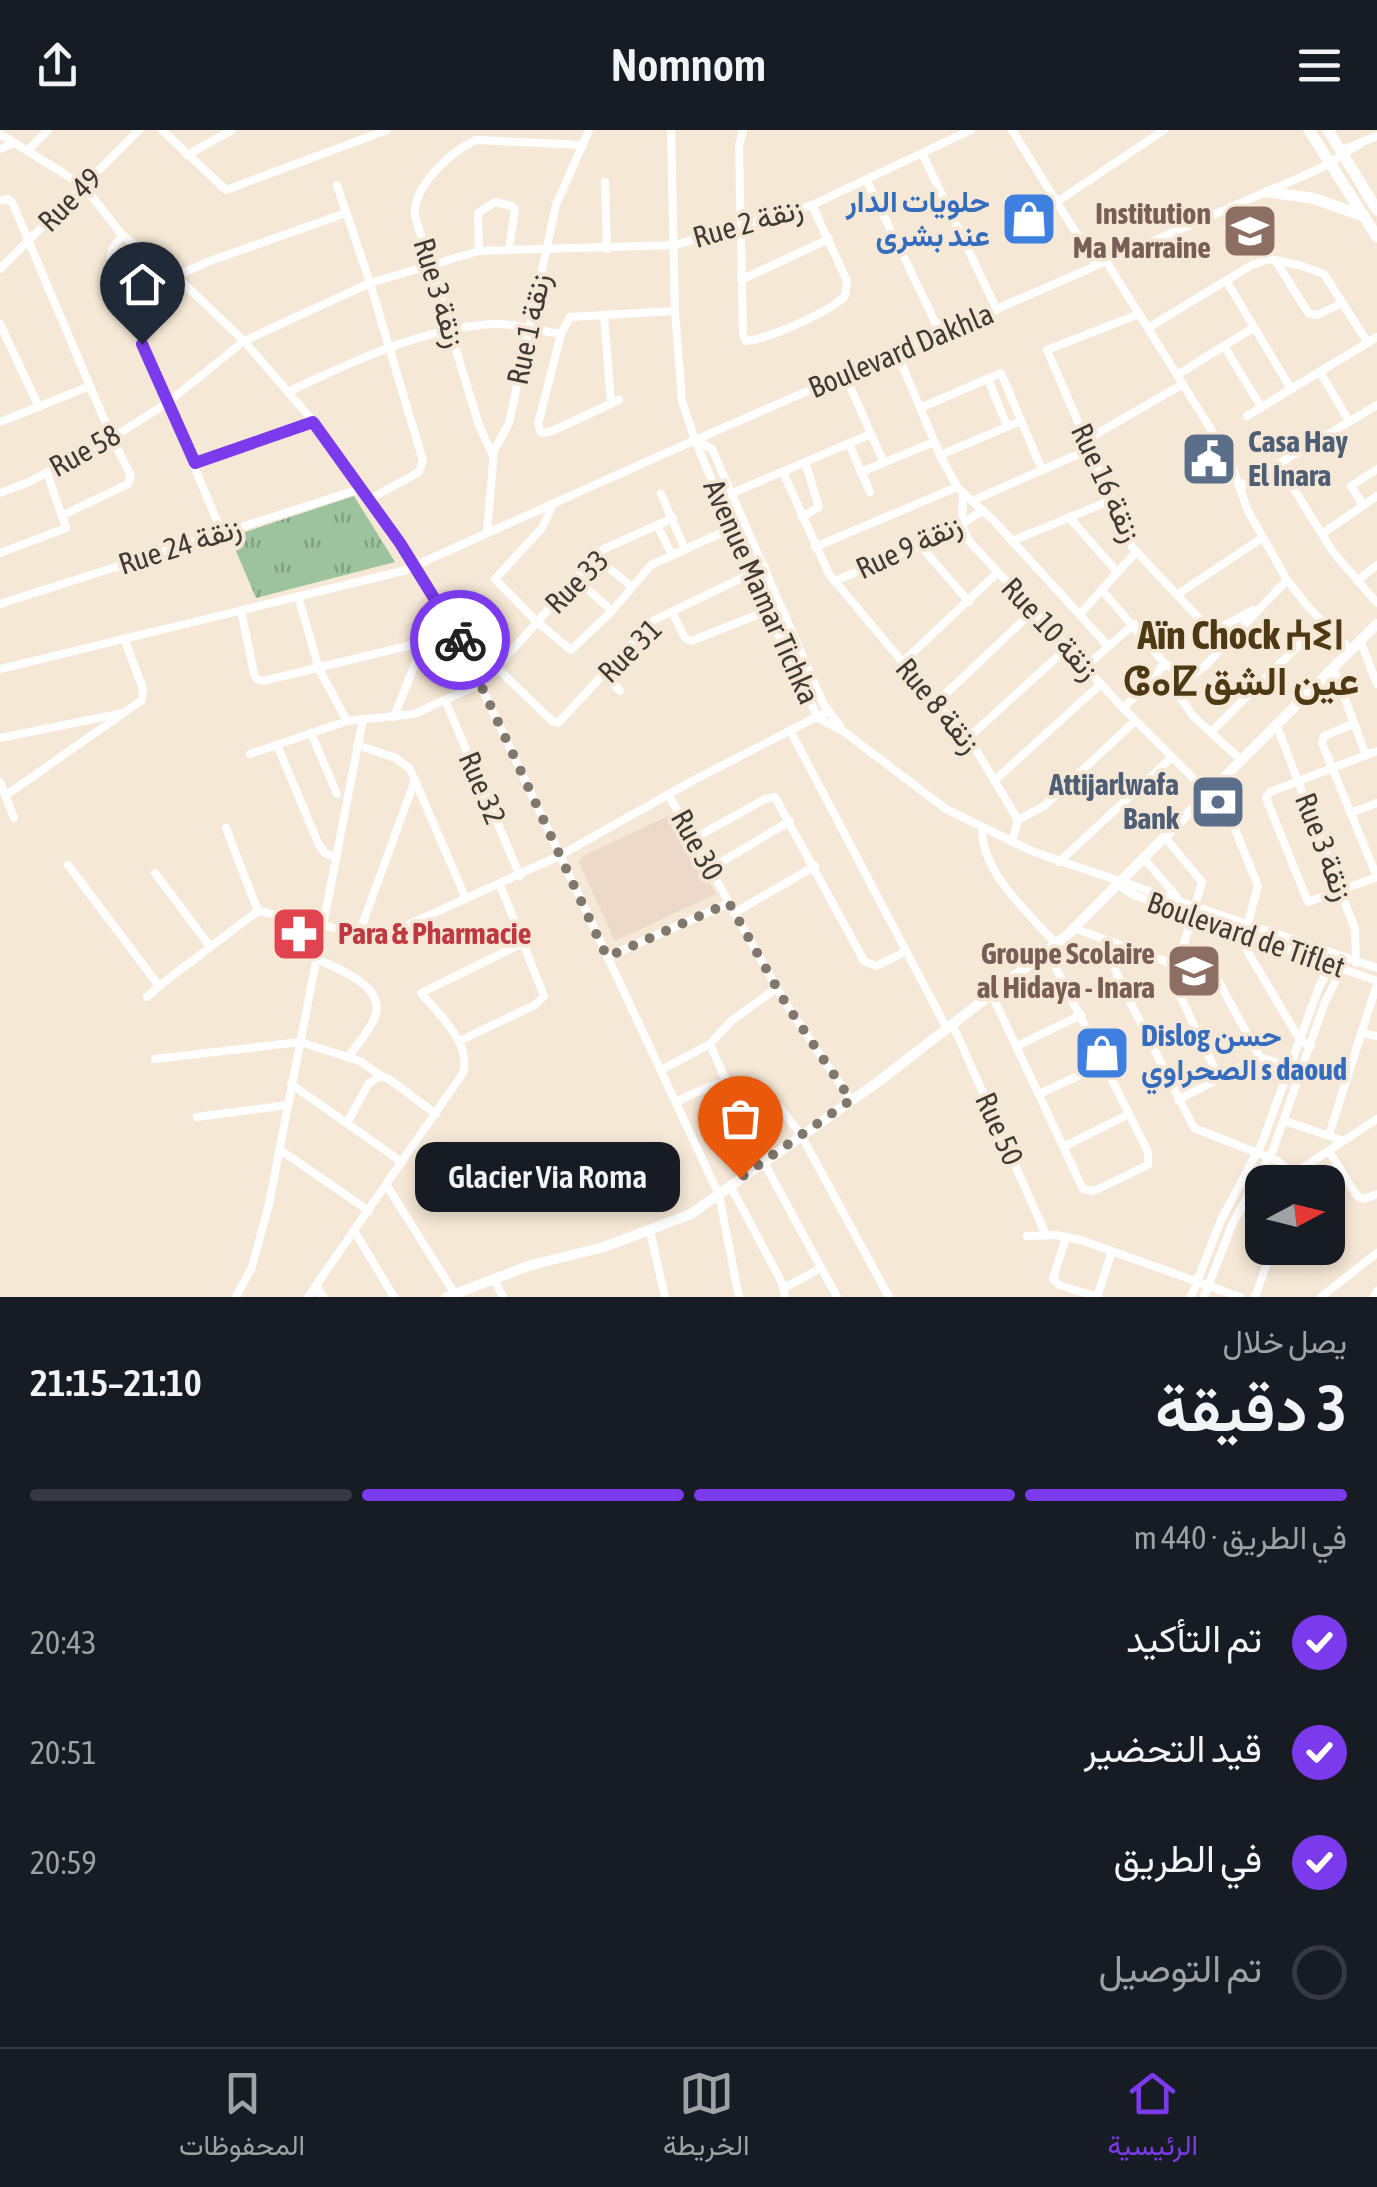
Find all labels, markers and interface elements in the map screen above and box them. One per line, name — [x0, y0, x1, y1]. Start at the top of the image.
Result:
icon: share — [30, 38, 85, 93]
icon: menu — [1292, 38, 1347, 93]
text: Nomnom — [611, 39, 766, 91]
street label: Rue 49 — [31, 161, 108, 238]
place label: حلويات الدار عند بشرى — [845, 184, 990, 254]
shop icon: حلويات الدار عند بشرى — [999, 189, 1059, 249]
street label: Rue 2 زنقة — [689, 190, 807, 256]
place label: Institution Ma Marraine — [1073, 196, 1211, 264]
school or university icon: Institution Ma Marraine — [1220, 201, 1280, 261]
street label: Rue 3 زنقة — [405, 234, 473, 352]
pin — [100, 242, 185, 345]
icon: home — [115, 257, 170, 312]
street label: Rue 1 زنقة — [500, 270, 558, 388]
street label: Boulevard Dakhla — [803, 296, 998, 404]
street label: Rue 58 — [43, 417, 126, 483]
street label: Rue 16 زنقة — [1063, 418, 1149, 548]
place label: Casa Hay El Inara — [1248, 424, 1348, 492]
public building icon: Casa Hay El Inara — [1179, 429, 1239, 489]
street label: Avenue Mamar Tichka — [697, 474, 827, 709]
street label: Rue 9 زنقة — [850, 507, 968, 587]
street label: Rue 24 زنقة — [114, 509, 246, 583]
street label: Rue 33 — [538, 543, 615, 620]
street label: Rue 10 زنقة — [994, 570, 1106, 688]
courier — [410, 590, 510, 690]
street label: Rue 31 — [591, 612, 668, 689]
district label: Aïn Chock ⵄⵉⵏ ⵛⴰⵇ عين الشق — [1123, 612, 1359, 705]
icon: bike — [433, 613, 488, 668]
street label: Rue 8 زنقة — [888, 651, 988, 761]
street label: Rue 32 — [453, 746, 513, 829]
place label: Attijarlwafa Bank — [1048, 767, 1180, 835]
bank icon: Attijarlwafa Bank — [1188, 772, 1248, 832]
street label: Rue 3 زنقة — [1287, 788, 1361, 906]
street label: Rue 30 — [665, 803, 731, 886]
street label: Boulevard de Tiflet — [1143, 884, 1350, 984]
pharmacy icon: Para & Pharmacie — [269, 904, 329, 964]
place label: Para & Pharmacie — [338, 916, 531, 950]
place label: Groupe Scolaire al Hidaya - Inara — [976, 936, 1155, 1004]
school or university icon: Groupe Scolaire al Hidaya - Inara — [1164, 941, 1224, 1001]
place label: Dislog حسن الصحراوي s daoud — [1141, 1018, 1347, 1095]
shop icon: Dislog حسن الصحراوي s daoud — [1072, 1023, 1132, 1083]
pin — [698, 1076, 783, 1179]
street label: Rue 50 — [969, 1087, 1031, 1170]
icon: bag — [713, 1091, 768, 1146]
callout: Glacier Via Roma — [415, 1143, 680, 1213]
text: Glacier Via Roma — [448, 1158, 647, 1195]
north arrow — [1245, 1165, 1345, 1265]
map controls — [1245, 1165, 1345, 1265]
text: يصل خلال — [1223, 1323, 1347, 1360]
text: 21:10–21:15 — [30, 1361, 202, 1404]
text: 3 دقيقة — [1155, 1370, 1347, 1445]
text: في الطريق · 440 m — [1134, 1519, 1347, 1556]
icon: check — [1292, 1615, 1347, 1670]
text: تم التأكيد — [1126, 1617, 1262, 1660]
text: 20:43 — [30, 1624, 97, 1661]
icon: check — [1292, 1725, 1347, 1780]
text: قيد التحضير — [1084, 1727, 1262, 1770]
text: 20:51 — [30, 1734, 97, 1771]
icon: check — [1292, 1835, 1347, 1890]
text: في الطريق — [1114, 1837, 1262, 1880]
text: 20:59 — [30, 1844, 97, 1881]
text: تم التوصيل — [1098, 1947, 1262, 1990]
tab: المحفوظات — [179, 2066, 305, 2170]
tab: الخريطة — [663, 2066, 750, 2170]
tab: الرئيسية — [1108, 2066, 1198, 2170]

